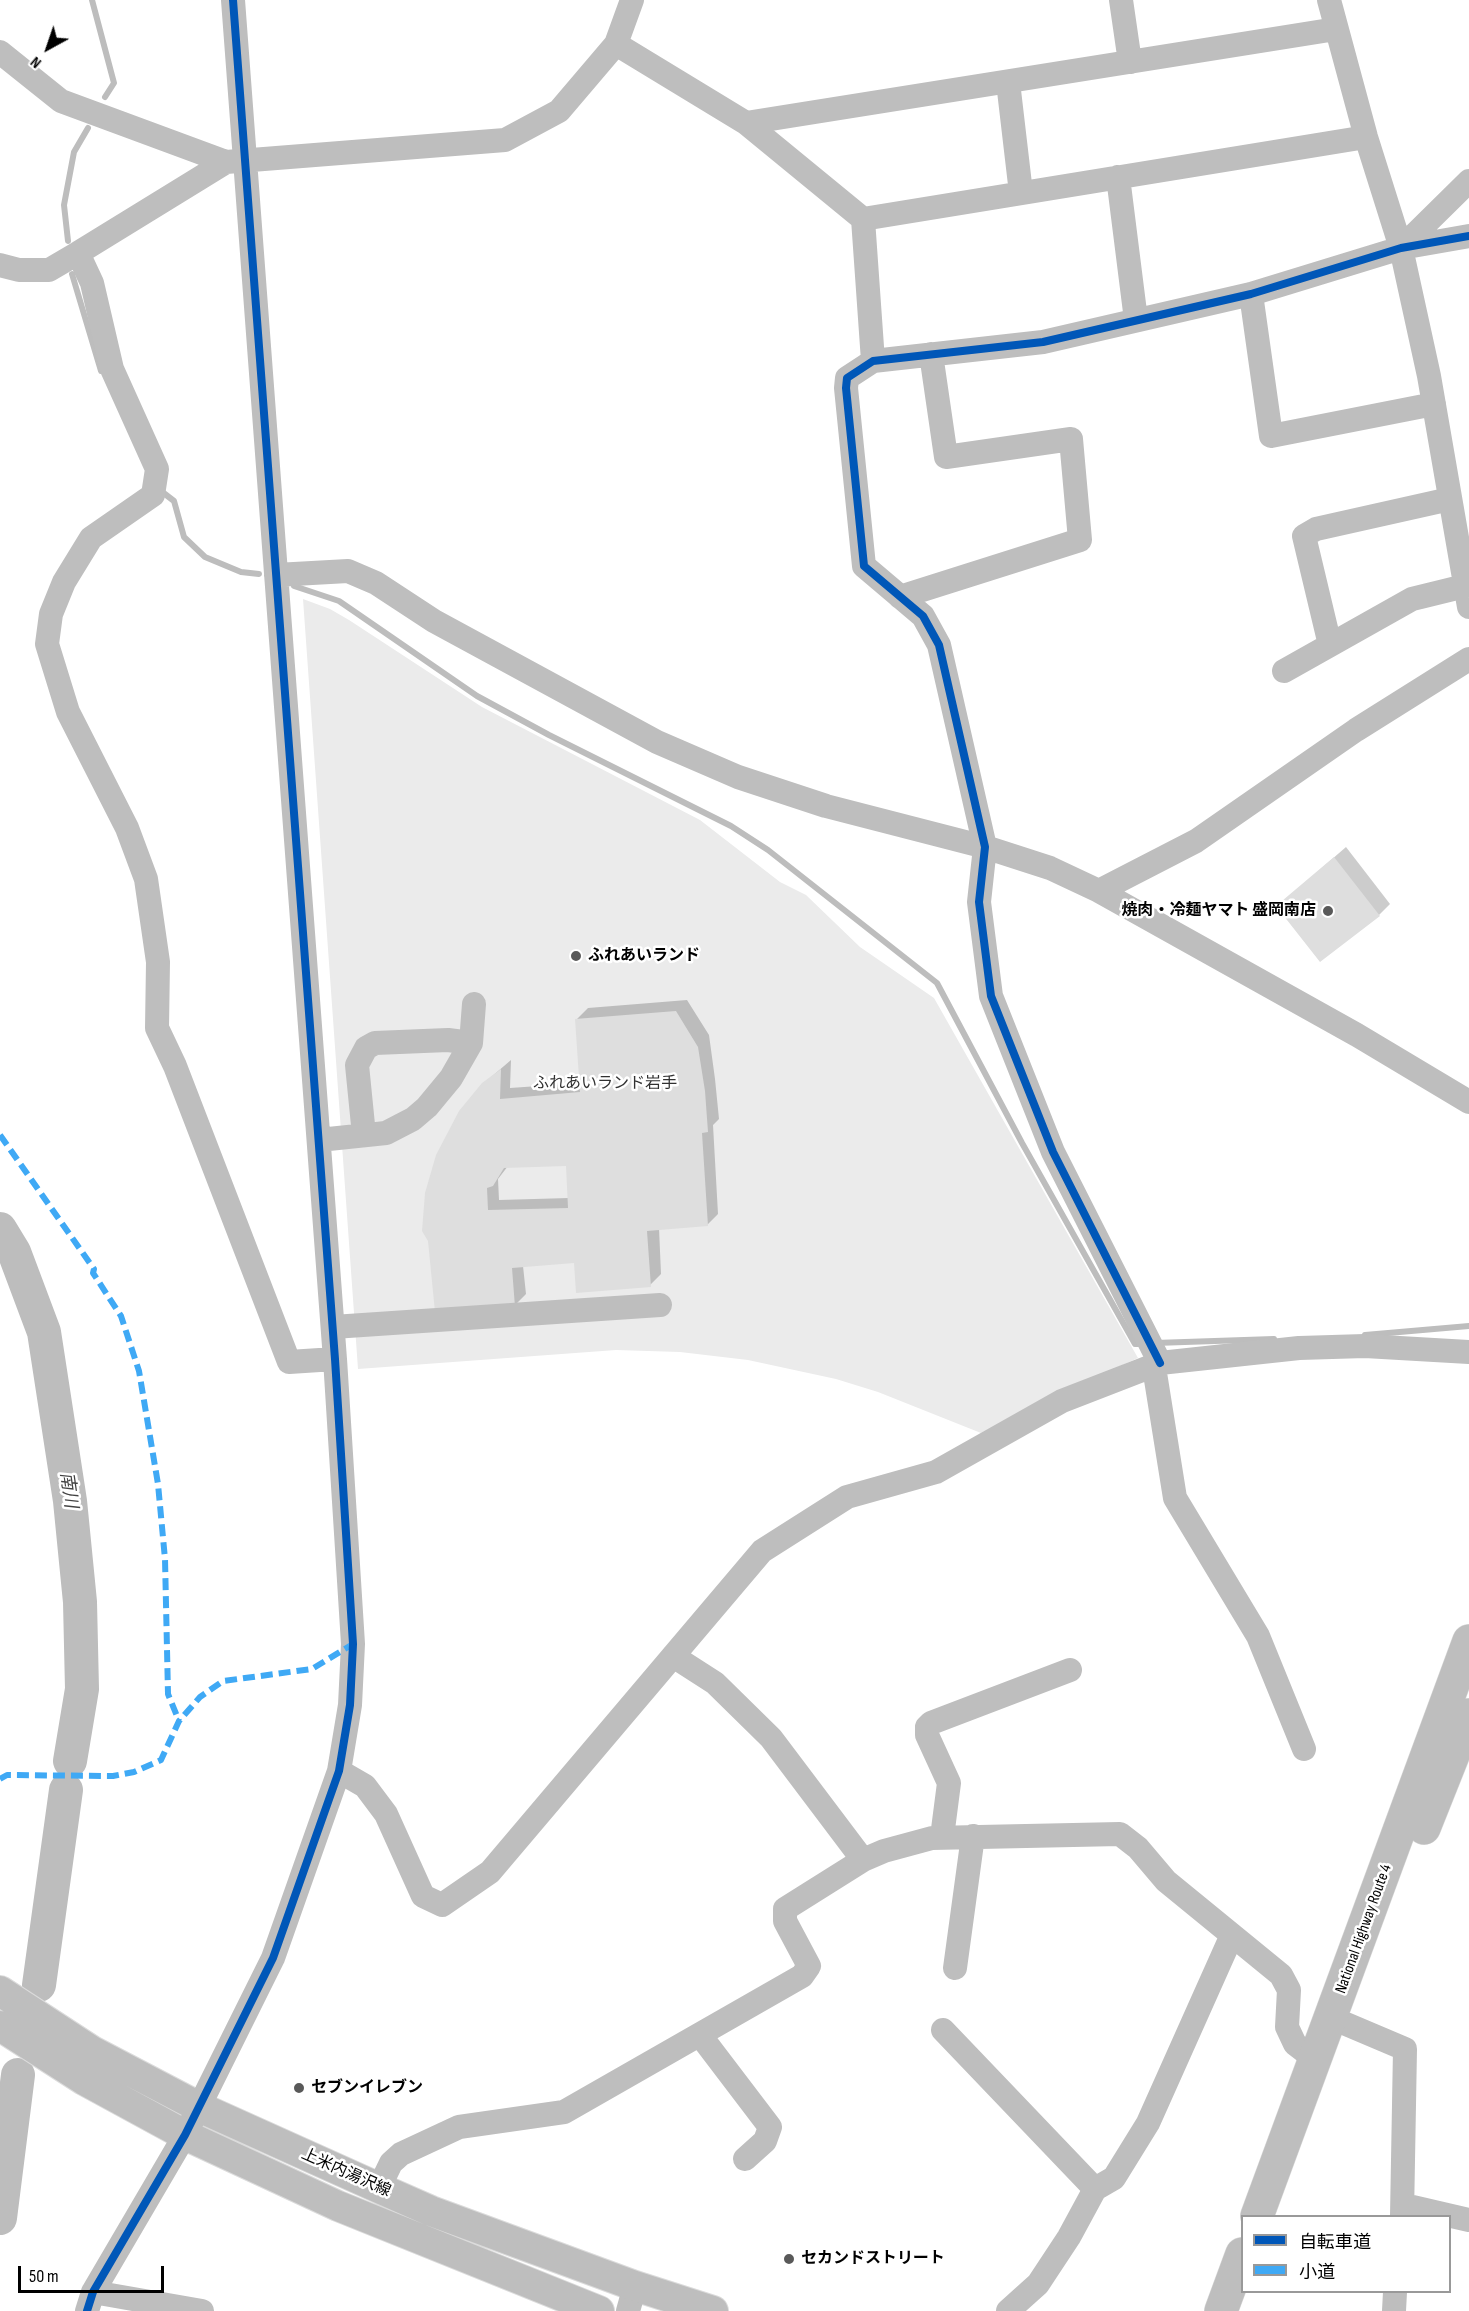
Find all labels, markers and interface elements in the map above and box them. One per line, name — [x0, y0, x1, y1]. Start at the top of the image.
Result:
north arrow — [18, 18, 78, 78]
text: N — [27, 52, 45, 72]
place label: 焼肉・冷麺ヤマト 盛岡南店 — [1122, 901, 1316, 921]
marker: 焼肉・冷麺ヤマト 盛岡南店 — [1321, 904, 1335, 918]
place label: ふれあいランド — [588, 946, 700, 966]
marker: ふれあいランド — [569, 949, 583, 963]
park label: ふれあいランド岩手 — [533, 1074, 677, 1094]
water label: 南川 — [55, 1471, 81, 1509]
street label: National Highway Route 4 — [1332, 1862, 1396, 1996]
place label: セブンイレブン — [311, 2078, 423, 2098]
marker: セブンイレブン — [292, 2081, 306, 2095]
street label: 上米内湯沢線 — [298, 2145, 394, 2201]
legend — [1241, 2215, 1451, 2293]
text: 自転車道 — [1299, 2232, 1371, 2253]
place label: セカンドストリート — [801, 2249, 945, 2269]
marker: セカンドストリート — [782, 2252, 796, 2266]
scale bar — [21, 2254, 166, 2292]
text: 小道 — [1299, 2262, 1335, 2283]
text: 50 m — [29, 2266, 59, 2287]

